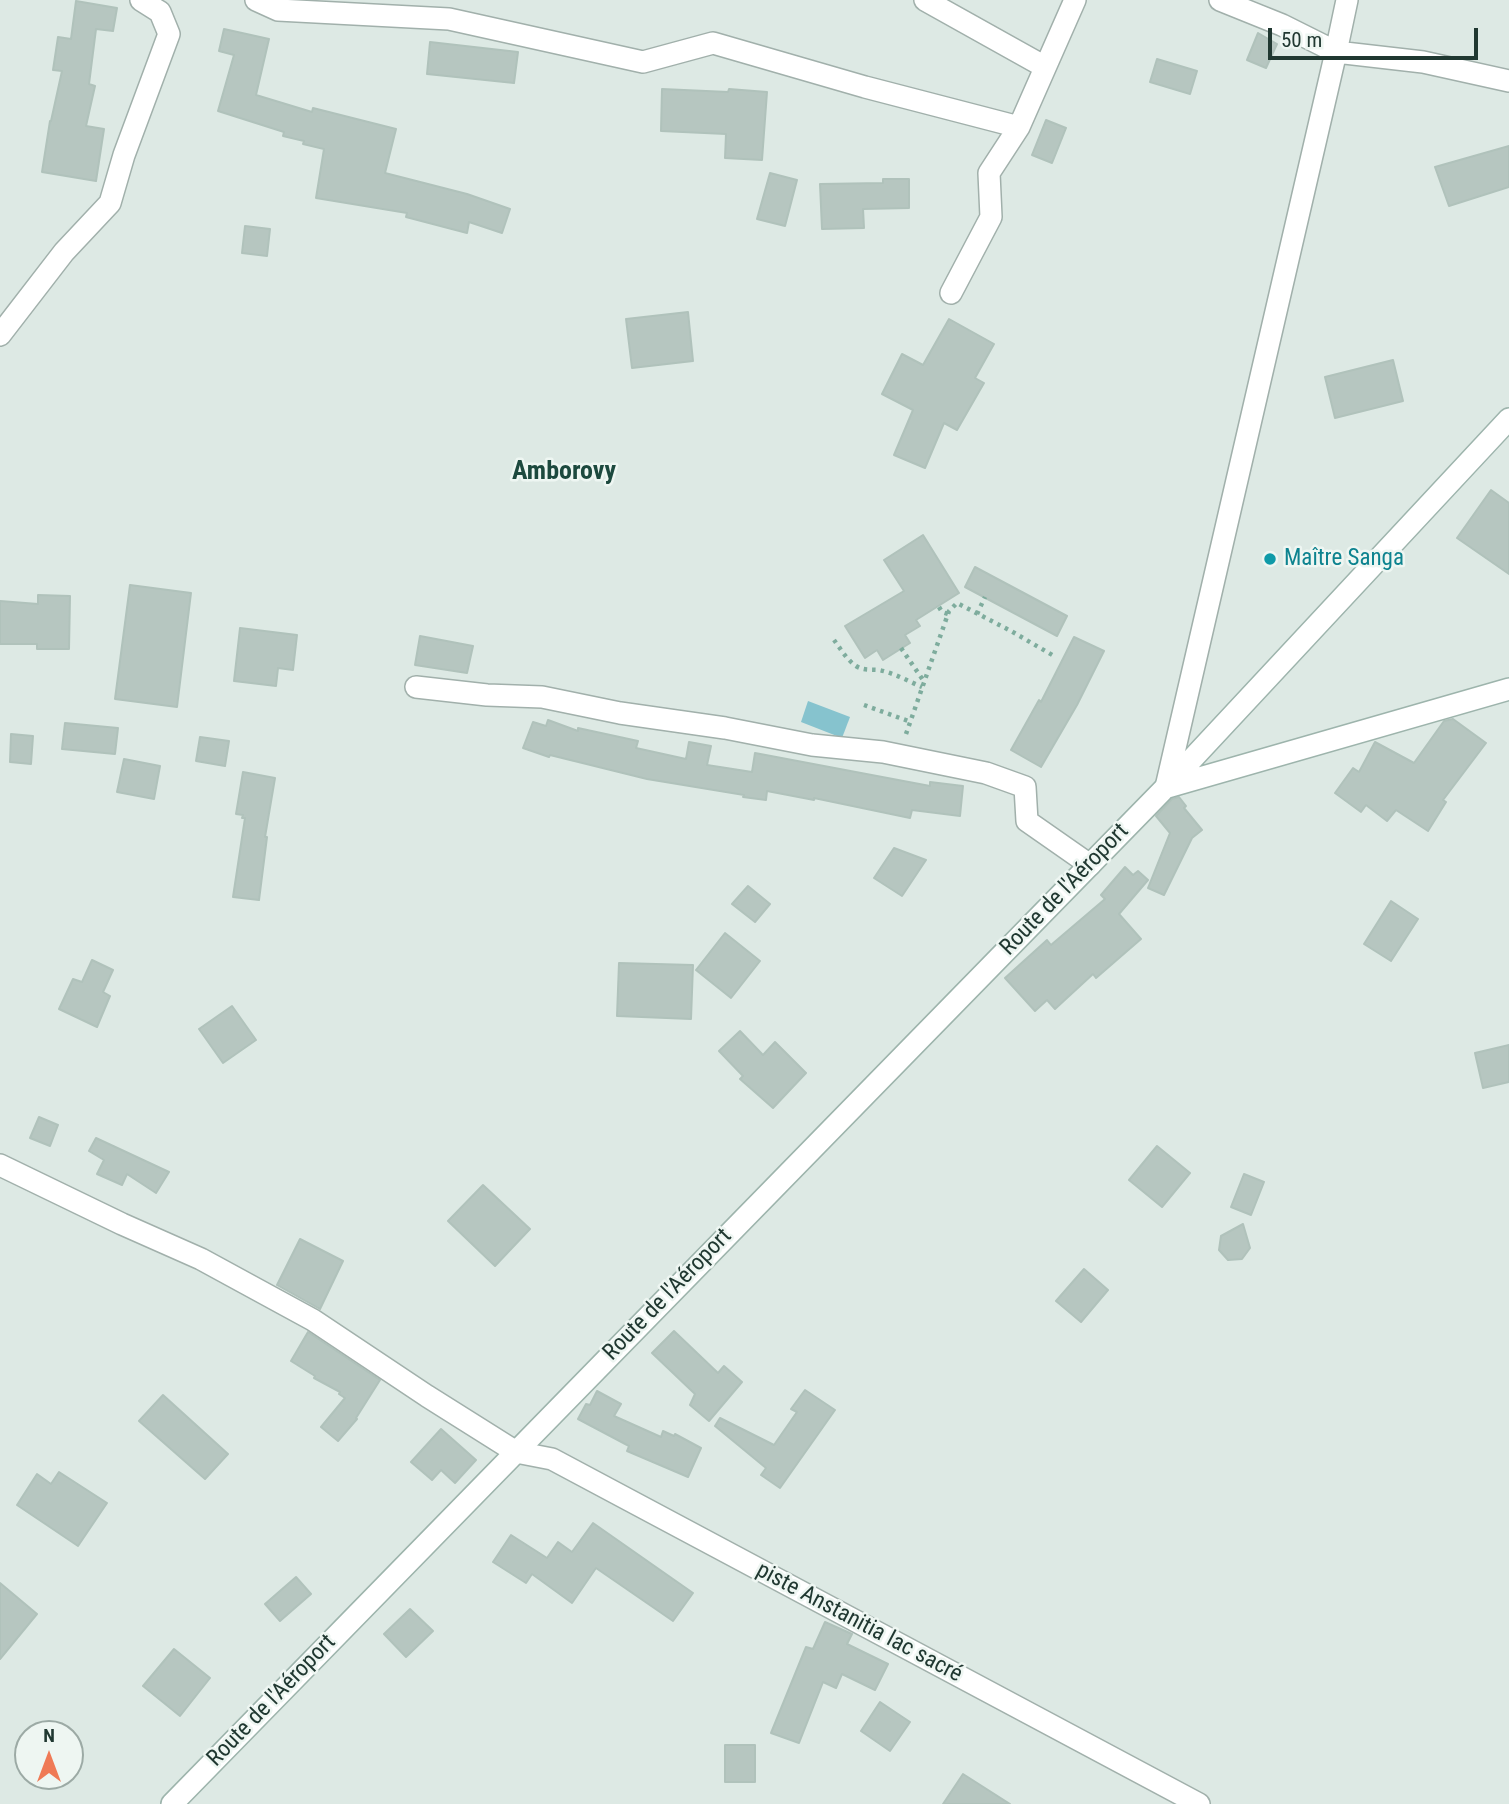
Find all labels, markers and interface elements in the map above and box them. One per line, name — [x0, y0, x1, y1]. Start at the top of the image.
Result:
scale bar — [1271, 14, 1481, 58]
text: 50 m — [1281, 28, 1322, 52]
district label: Amborovy — [512, 456, 616, 488]
place label: Maître Sanga — [1284, 545, 1404, 573]
marker: Maître Sanga — [1262, 551, 1278, 567]
street label: Route de l'Aéroport — [995, 818, 1135, 962]
street label: Route de l'Aéroport — [598, 1223, 738, 1367]
street label: piste Anstanitia lac sacré — [751, 1557, 967, 1689]
street label: Route de l'Aéroport — [202, 1629, 342, 1773]
north arrow — [14, 1720, 84, 1790]
text: N — [43, 1724, 55, 1747]

